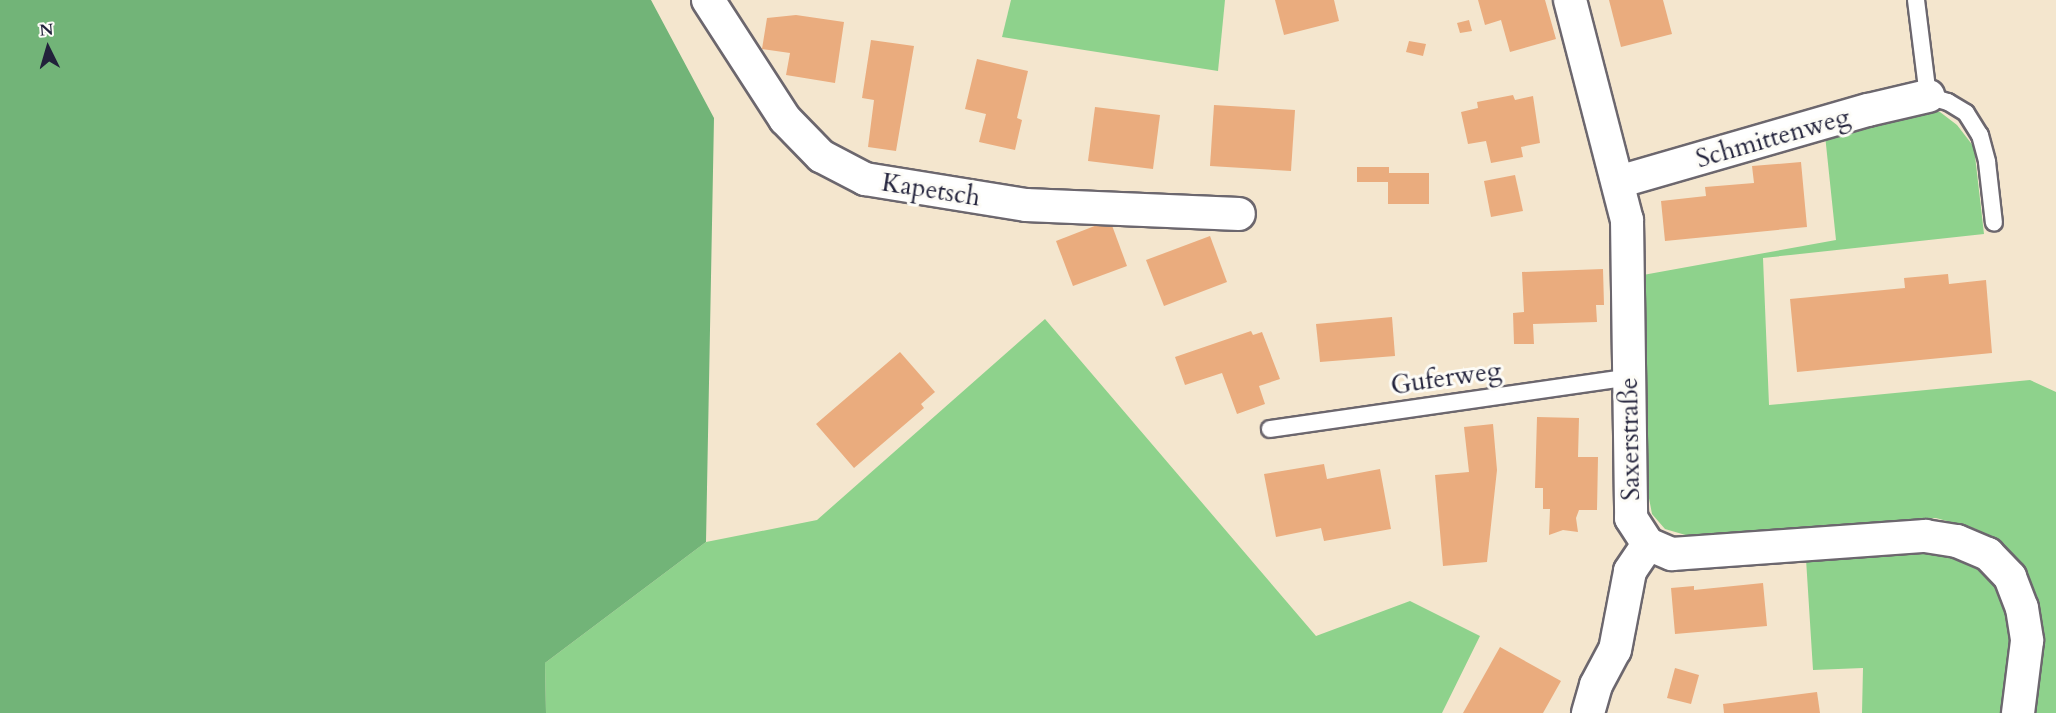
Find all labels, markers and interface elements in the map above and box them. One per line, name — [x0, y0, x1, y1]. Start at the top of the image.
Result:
north arrow — [18, 18, 78, 78]
text: N — [39, 19, 54, 42]
street label: Schmittenweg — [1692, 101, 1854, 175]
street label: Kapetsch — [880, 167, 982, 213]
street label: Guferweg — [1389, 355, 1503, 401]
street label: Saxerstraße — [1613, 377, 1647, 501]

